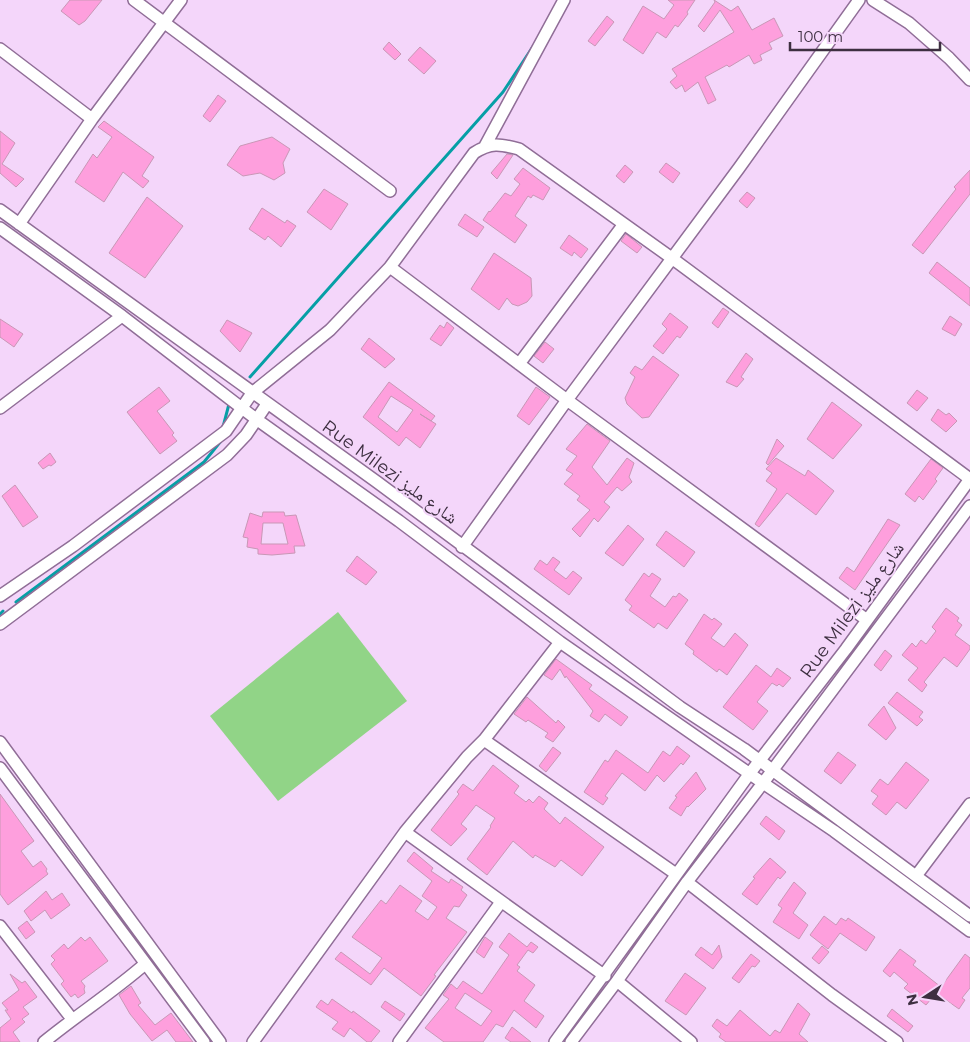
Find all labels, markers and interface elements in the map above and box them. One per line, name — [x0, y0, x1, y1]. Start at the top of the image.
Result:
scale bar — [790, 20, 940, 52]
text: 100 m — [798, 27, 843, 46]
street label: Rue Milezi شارع مليز — [318, 415, 462, 529]
street label: Rue Milezi شارع مليز — [795, 538, 909, 682]
north arrow — [900, 972, 950, 1022]
text: N — [902, 992, 922, 1007]

